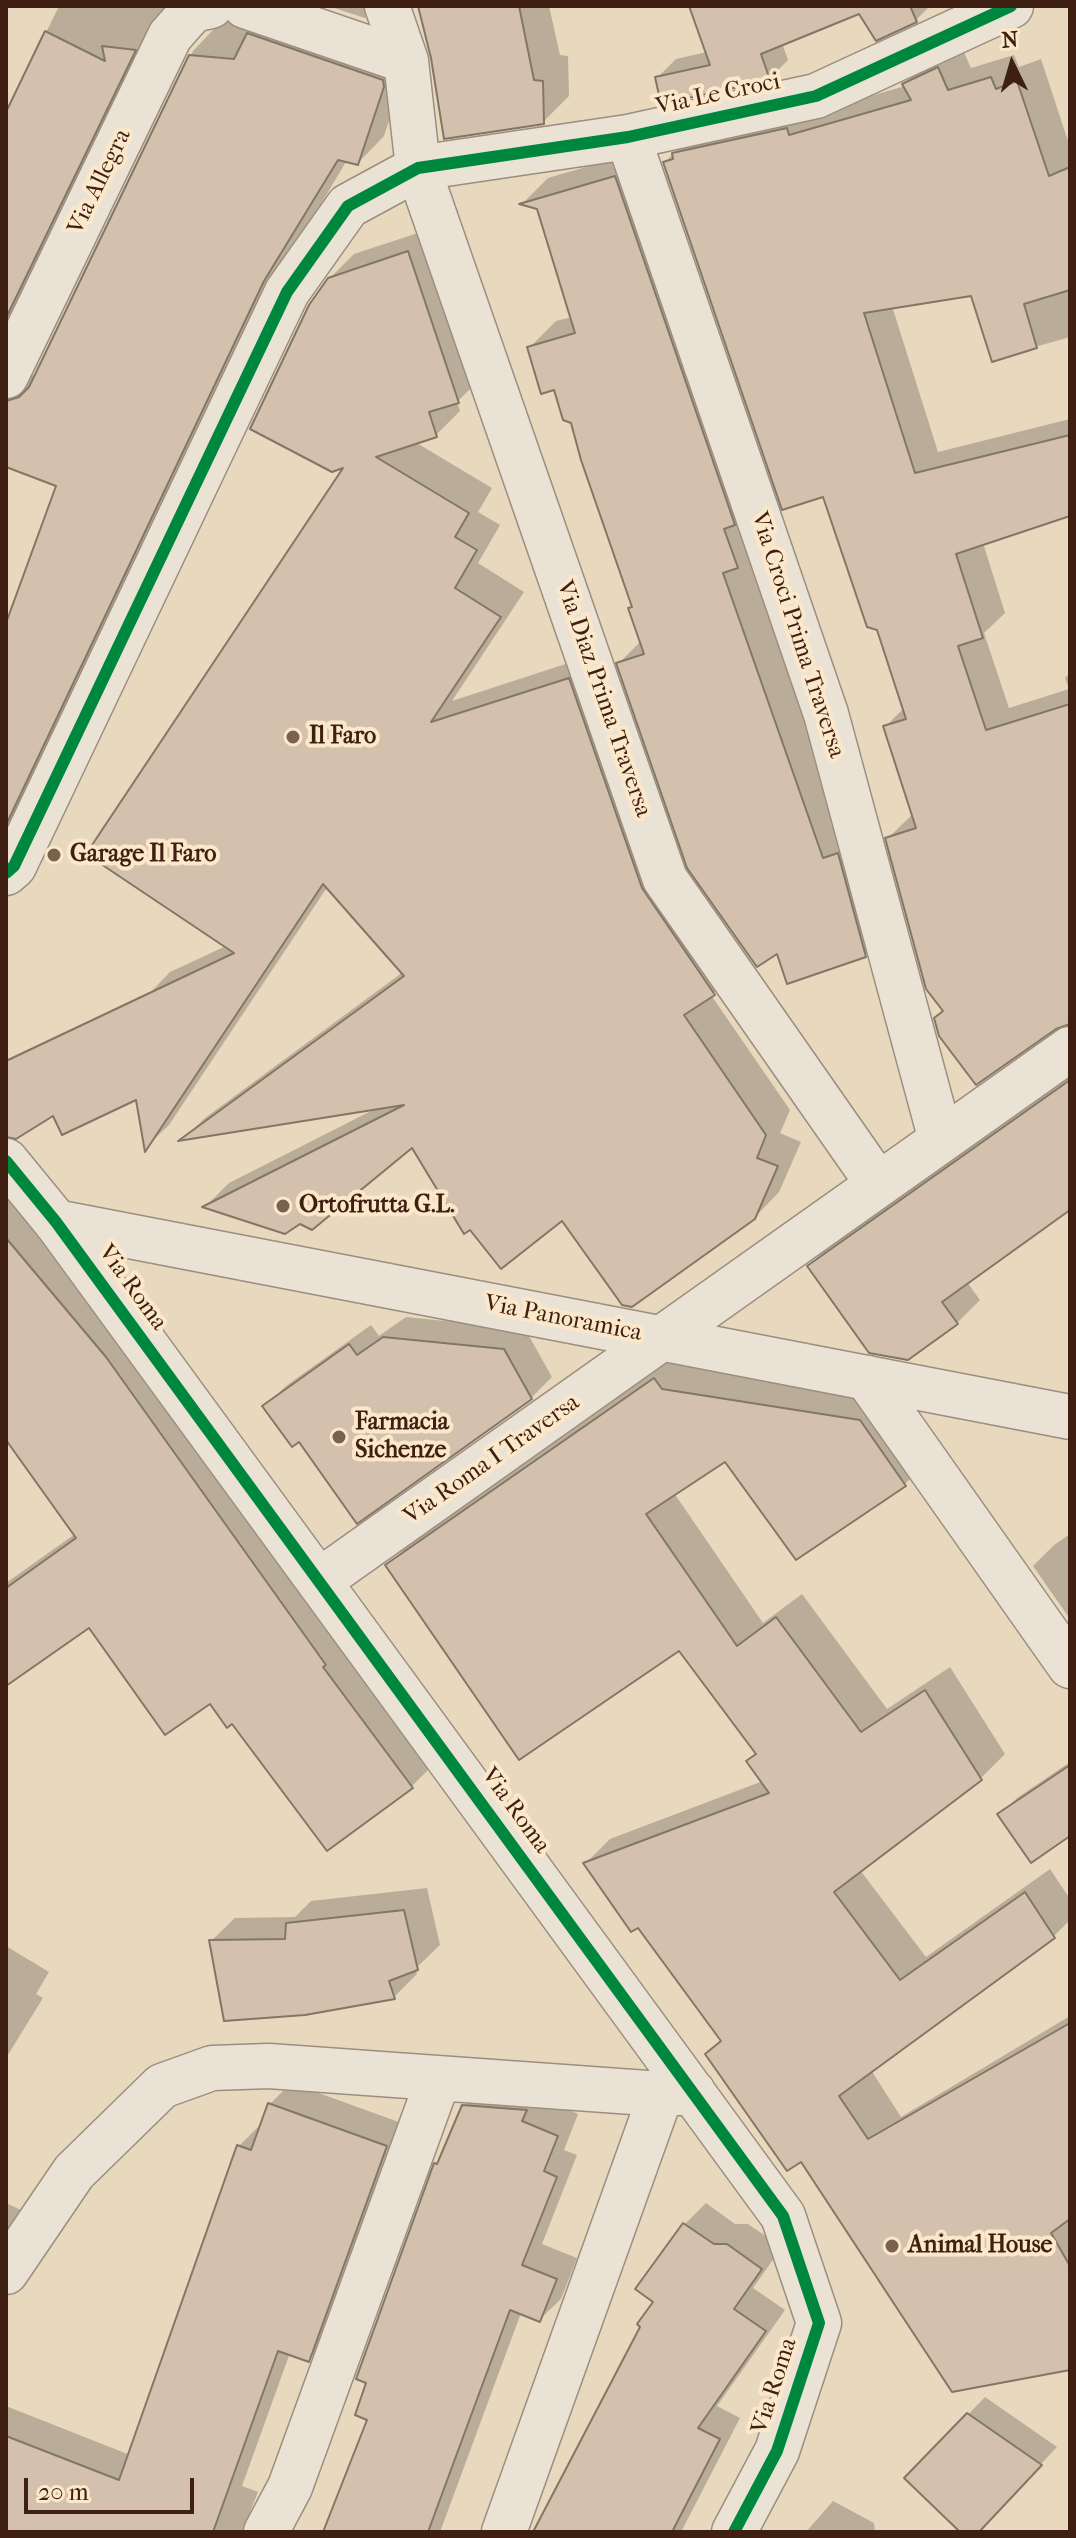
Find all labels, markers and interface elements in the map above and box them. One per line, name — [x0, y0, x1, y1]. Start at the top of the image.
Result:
north arrow — [972, 24, 1052, 104]
text: N — [1000, 26, 1019, 54]
street label: Via Le Croci — [653, 68, 783, 122]
street label: Via Allegra — [62, 125, 138, 239]
street label: Via Croci Prima Traversa — [744, 508, 850, 762]
street label: Via Diaz Prima Traversa — [549, 577, 657, 821]
place label: Il Faro — [309, 723, 376, 751]
marker: Il Faro — [284, 728, 302, 746]
place label: Garage Il Faro — [70, 841, 216, 869]
marker: Garage Il Faro — [45, 846, 63, 864]
place label: Ortofrutta G.L. — [299, 1192, 455, 1220]
marker: Ortofrutta G.L. — [274, 1197, 292, 1215]
street label: Via Roma — [91, 1239, 173, 1337]
street label: Via Panoramica — [482, 1290, 644, 1348]
street label: Via Roma I Traversa — [399, 1389, 585, 1531]
place label: Farmacia Sichenze — [355, 1409, 449, 1465]
marker: Farmacia Sichenze — [330, 1428, 348, 1446]
street label: Via Roma — [474, 1762, 556, 1860]
place label: Animal House — [908, 2232, 1052, 2260]
marker: Animal House — [883, 2237, 901, 2255]
street label: Via Roma — [746, 2334, 804, 2438]
scale bar — [28, 2462, 198, 2512]
text: 20 m — [38, 2478, 89, 2506]

